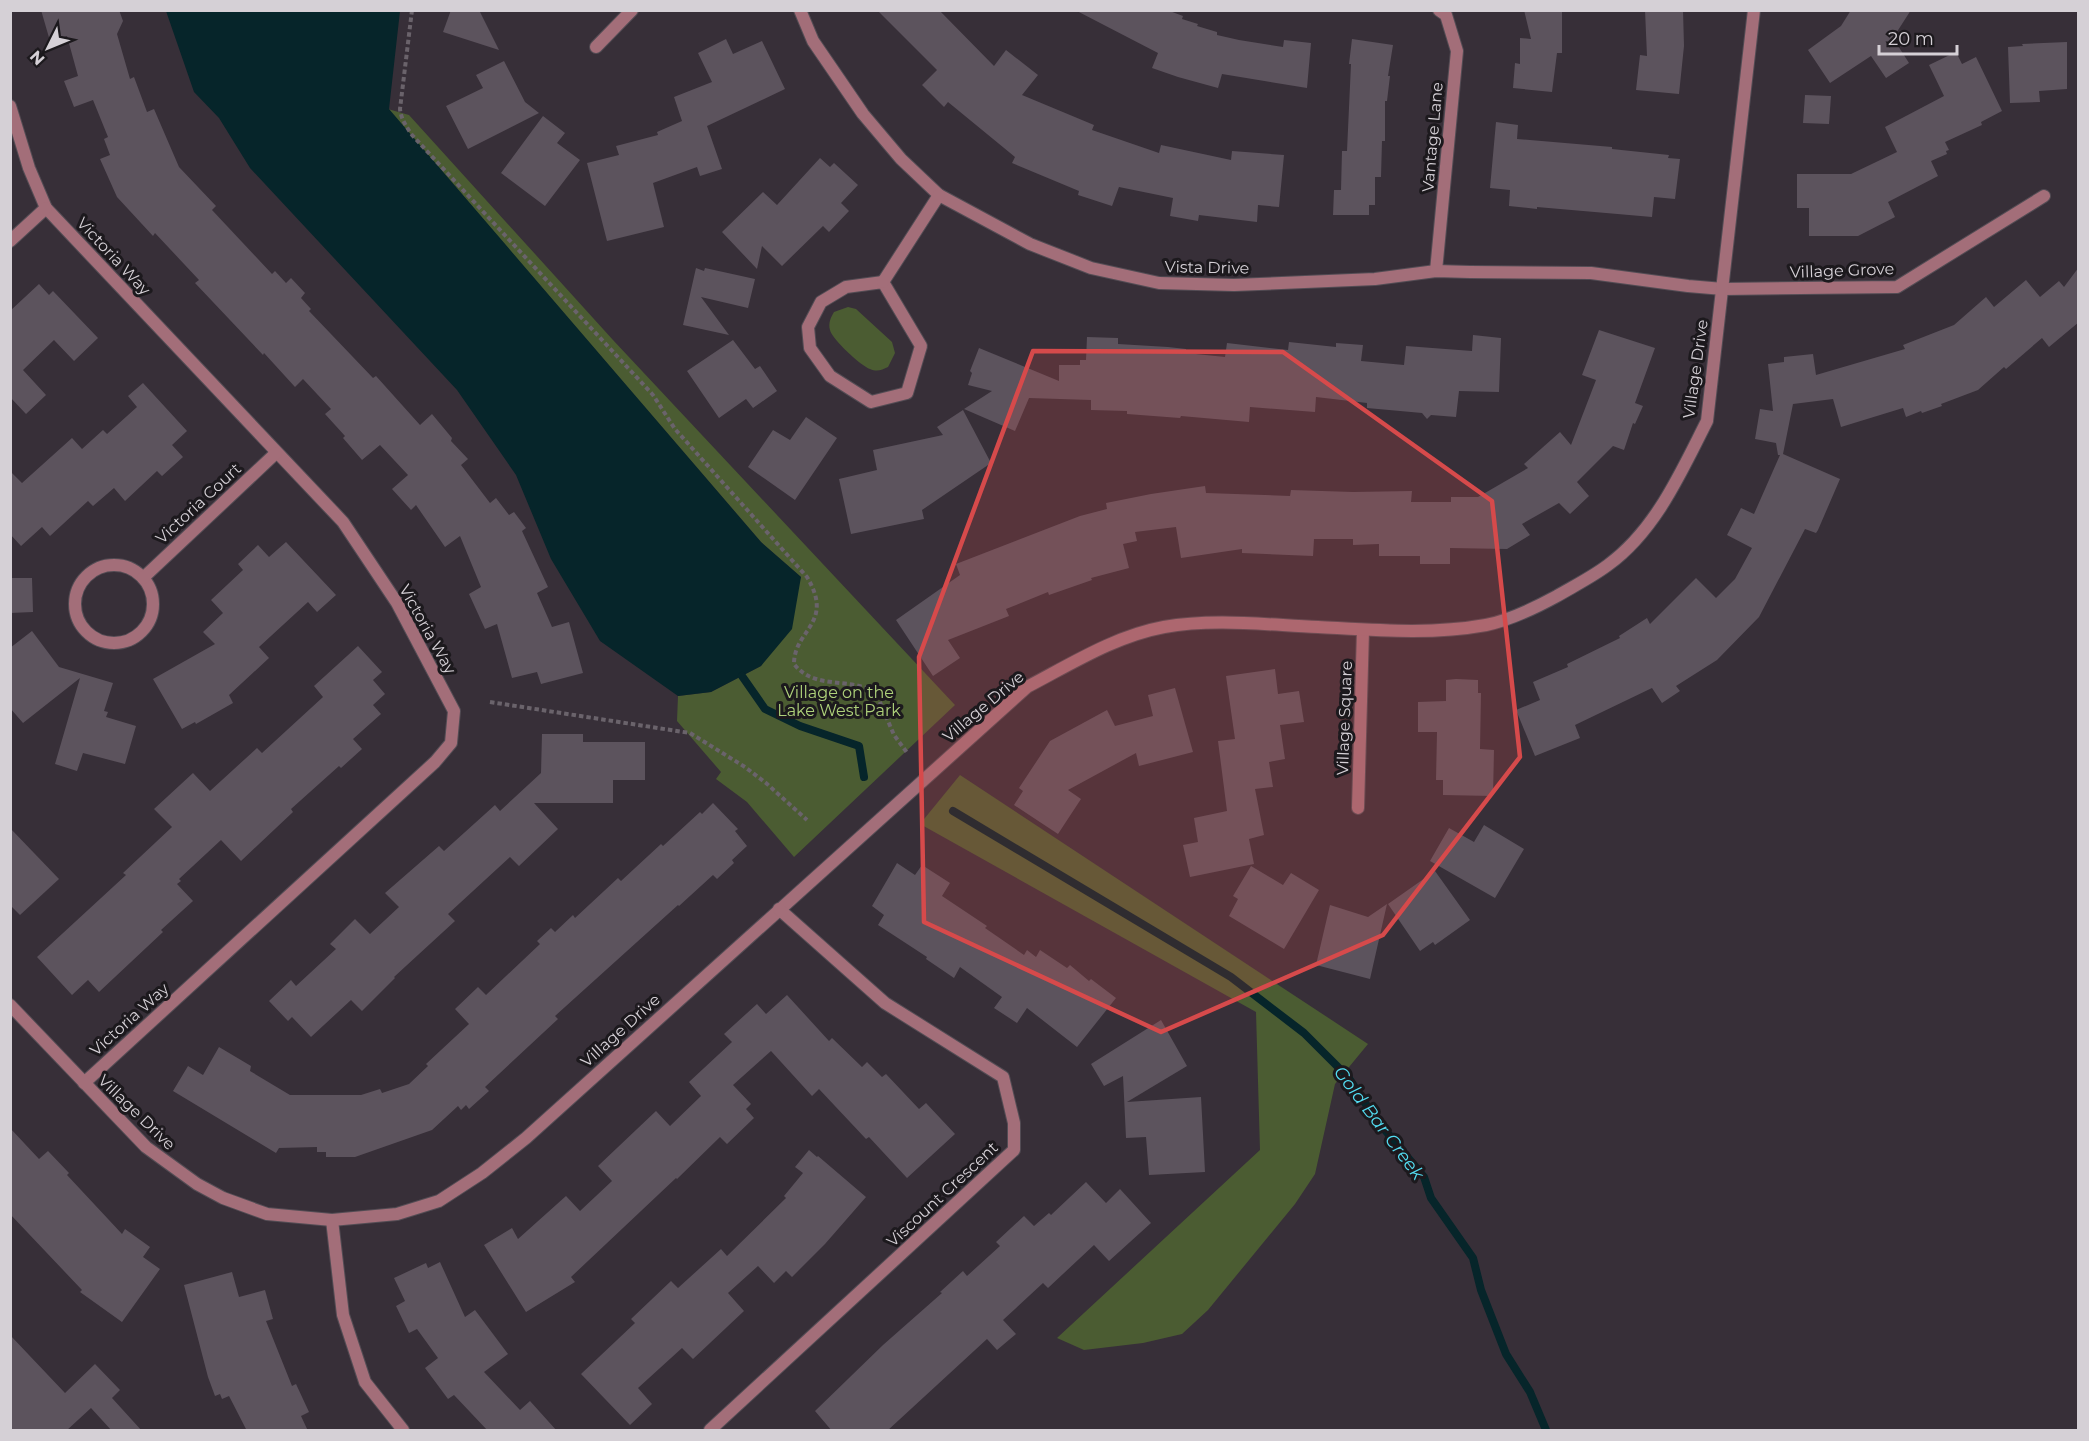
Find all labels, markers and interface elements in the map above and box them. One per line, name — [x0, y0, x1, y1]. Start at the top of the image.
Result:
north arrow — [18, 18, 78, 78]
scale bar — [1879, 18, 1957, 56]
text: 20 m — [1888, 28, 1934, 50]
text: N — [26, 47, 49, 69]
street label: Vantage Lane — [1418, 81, 1447, 193]
street label: Victoria Way — [73, 213, 155, 299]
street label: Vista Drive — [1164, 257, 1250, 278]
street label: Village Grove — [1789, 259, 1895, 282]
street label: Village Drive — [1679, 318, 1712, 420]
street label: Victoria Court — [152, 459, 245, 548]
street label: Victoria Way — [395, 581, 460, 678]
street label: Village Square — [1333, 660, 1356, 776]
street label: Village Drive — [939, 667, 1028, 746]
park label: Village on the Lake West Park — [777, 683, 901, 720]
street label: Victoria Way — [86, 979, 173, 1060]
street label: Village Drive — [577, 990, 664, 1071]
water label: Gold Bar Creek — [1329, 1062, 1430, 1185]
street label: Village Drive — [94, 1071, 179, 1154]
street label: Viscount Crescent — [883, 1138, 1002, 1251]

